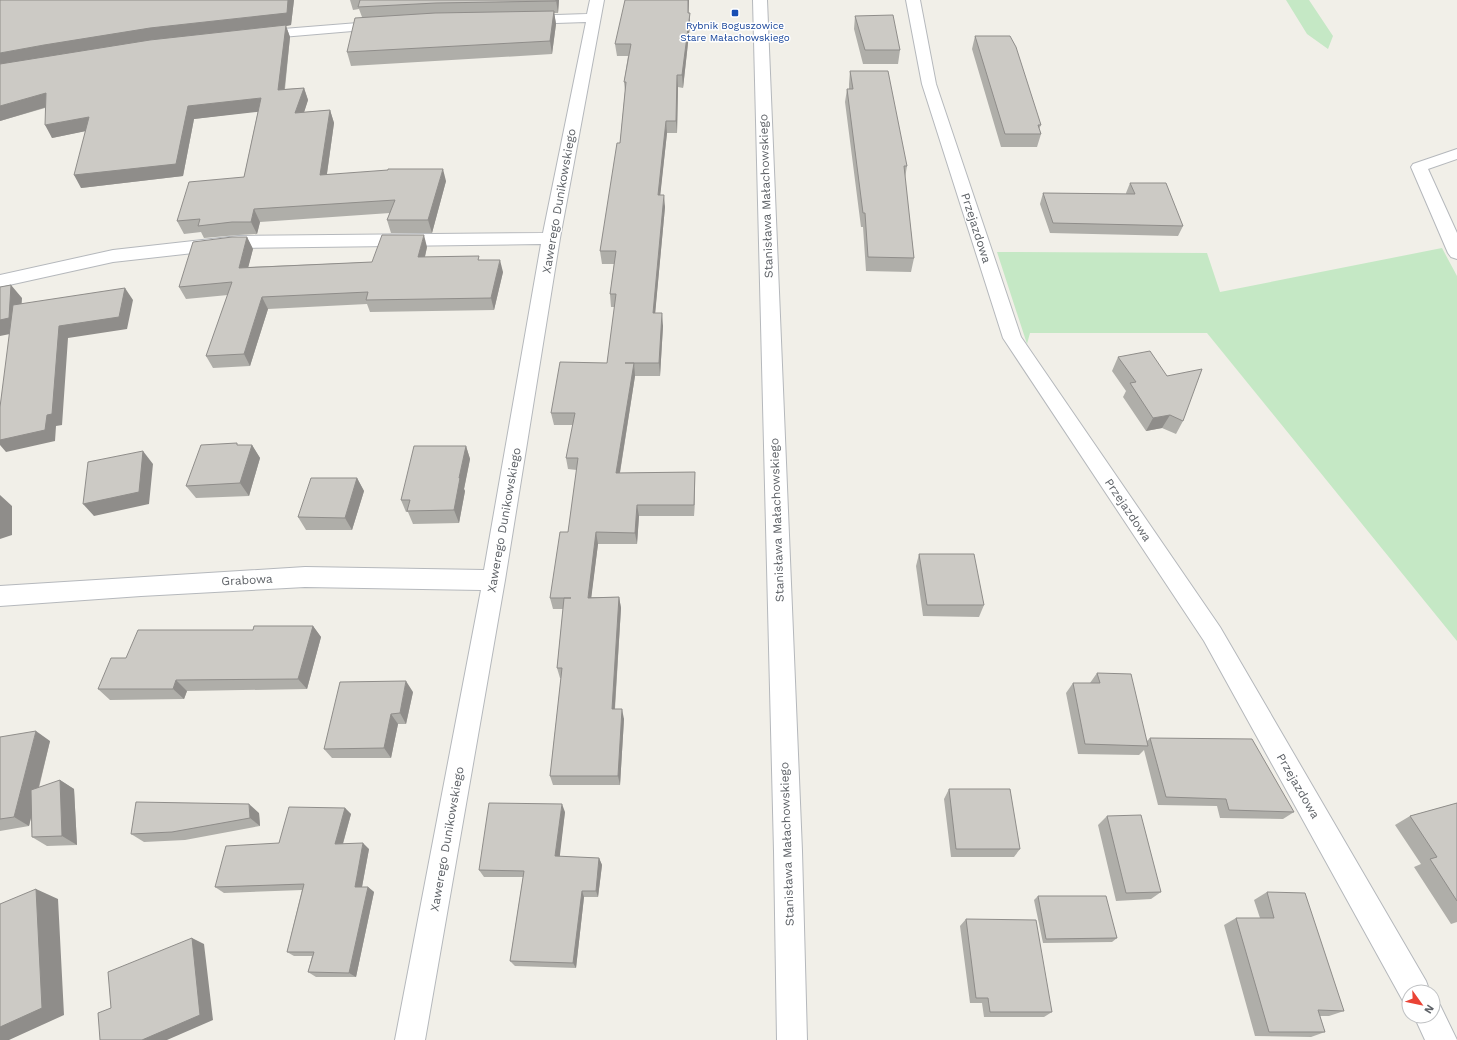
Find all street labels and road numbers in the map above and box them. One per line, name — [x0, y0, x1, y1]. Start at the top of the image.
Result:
street label: Stanisława Małachowskiego — [756, 114, 776, 278]
street label: Xawerego Dunikowskiego — [539, 127, 579, 275]
street label: Przejazdowa — [958, 191, 994, 265]
street label: Stanisława Małachowskiego — [767, 438, 787, 602]
street label: Xawerego Dunikowskiego — [484, 446, 524, 594]
street label: Przejazdowa — [1102, 476, 1154, 544]
street label: Grabowa — [221, 572, 273, 588]
street label: Przejazdowa — [1274, 751, 1322, 821]
street label: Stanisława Małachowskiego — [777, 762, 797, 926]
street label: Xawerego Dunikowskiego — [427, 765, 467, 913]

